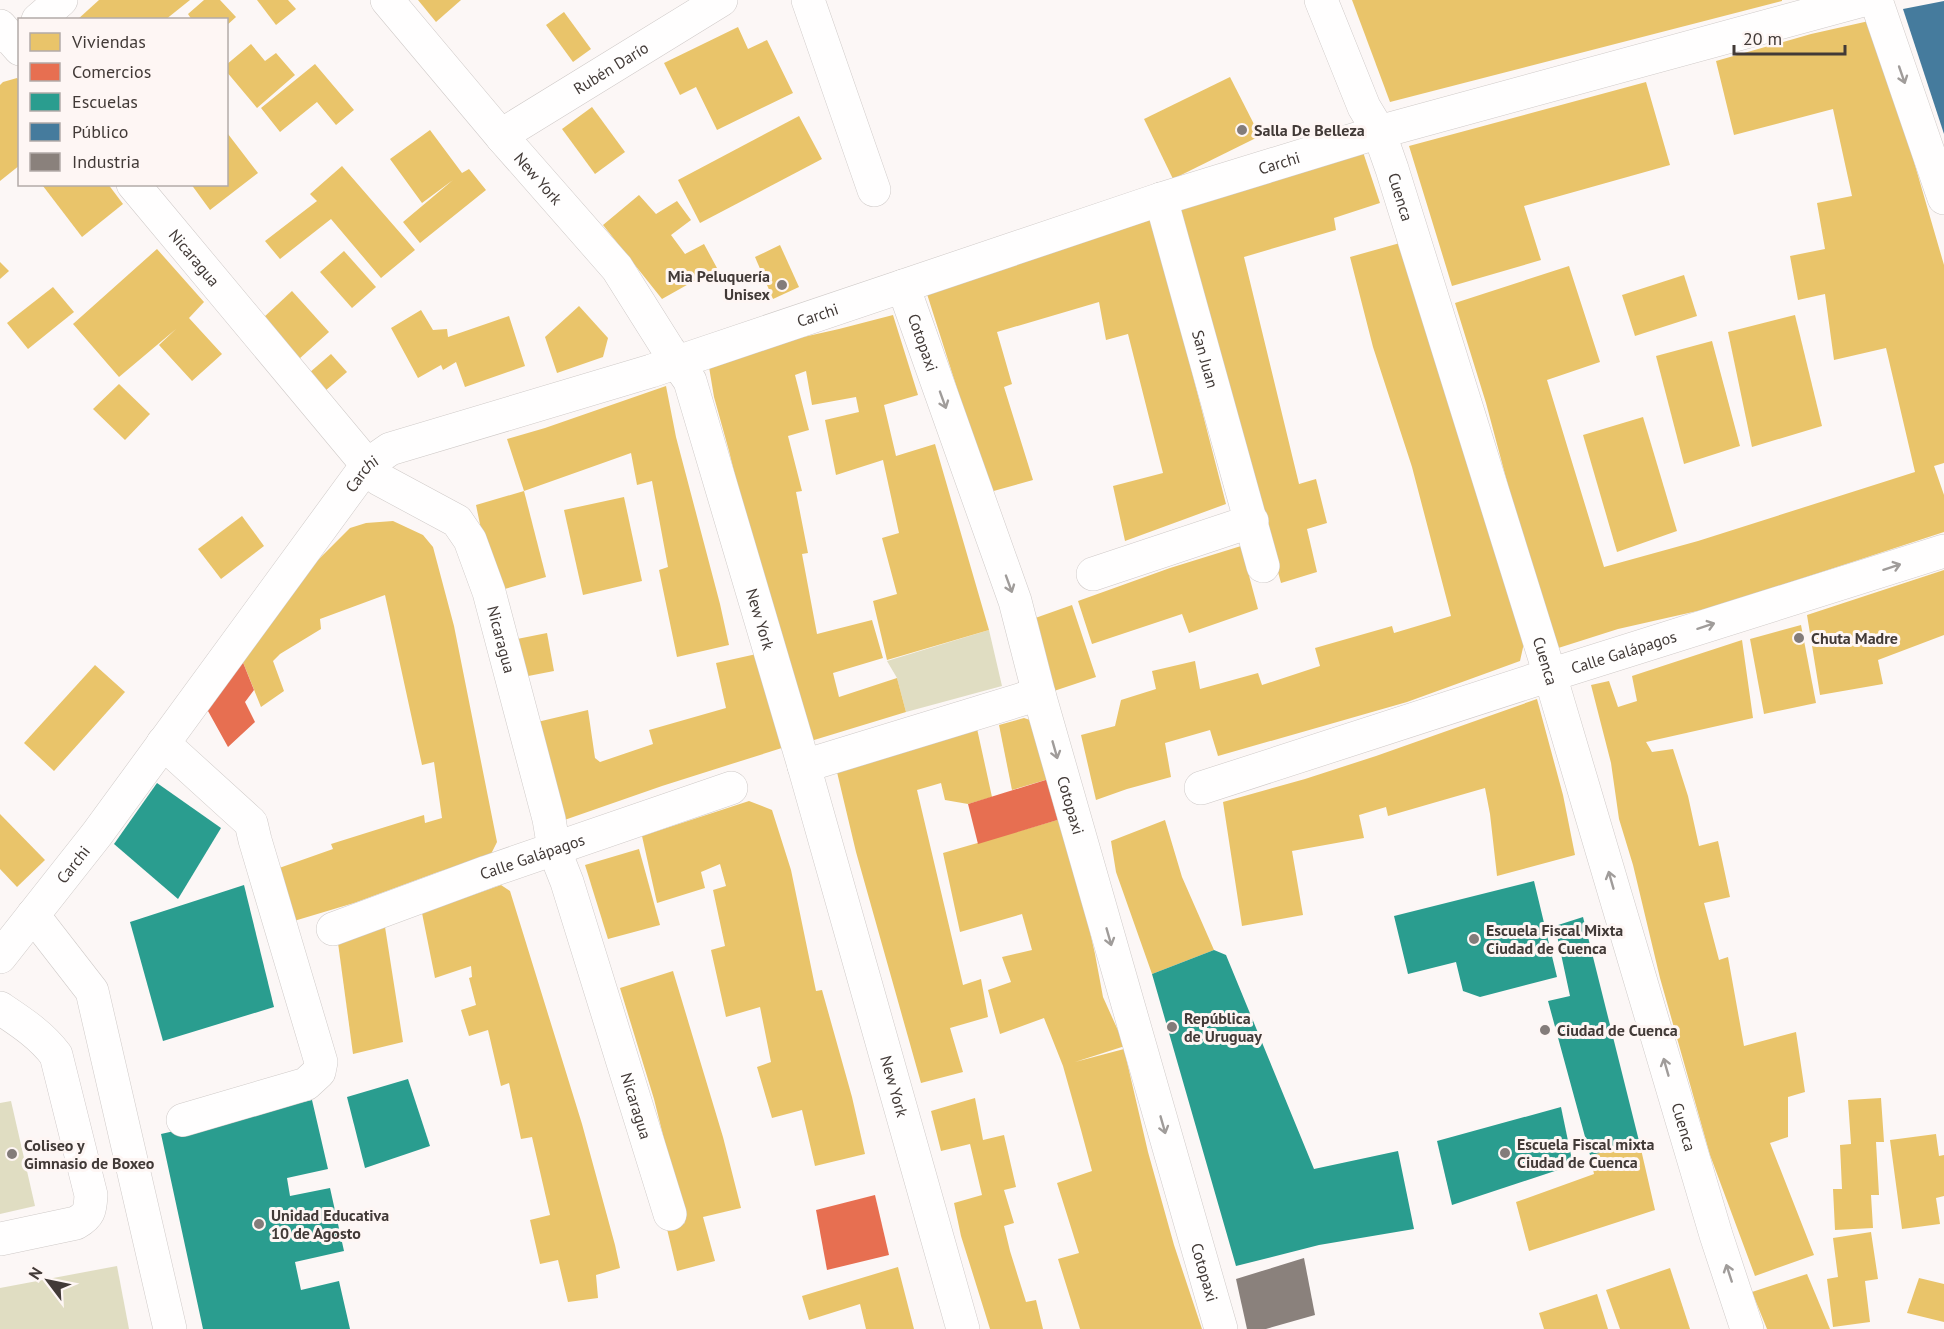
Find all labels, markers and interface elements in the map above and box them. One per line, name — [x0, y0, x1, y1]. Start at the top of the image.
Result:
legend — [18, 18, 228, 186]
scale bar — [1734, 18, 1845, 56]
text: 20 m — [1743, 27, 1782, 50]
text: Viviendas — [71, 30, 146, 53]
street label: Rubén Darío — [570, 37, 652, 99]
text: Comercios — [72, 60, 151, 83]
one-way arrow — [1897, 65, 1908, 84]
text: Escuelas — [72, 90, 138, 113]
text: Público — [72, 120, 128, 143]
place label: Salla De Belleza — [1254, 120, 1365, 140]
marker: Salla De Belleza — [1235, 123, 1249, 137]
street label: Carchi — [1256, 147, 1302, 179]
street label: New York — [510, 148, 567, 209]
text: Industria — [72, 150, 140, 173]
street label: Cuenca — [1384, 170, 1418, 224]
street label: Nicaragua — [165, 225, 224, 291]
place label: Mia Peluquería Unisex — [668, 266, 771, 304]
marker: Mia Peluquería Unisex — [775, 278, 789, 292]
street label: Carchi — [794, 299, 841, 331]
street label: Cotopaxi — [904, 311, 943, 374]
street label: San Juan — [1188, 328, 1223, 390]
one-way arrow — [939, 390, 950, 409]
street label: Carchi — [341, 450, 382, 496]
one-way arrow — [1882, 561, 1901, 572]
one-way arrow — [1004, 574, 1015, 593]
street label: New York — [742, 586, 779, 653]
street label: Nicaragua — [483, 603, 520, 675]
one-way arrow — [1696, 620, 1715, 631]
street label: Calle Galápagos — [1568, 626, 1679, 678]
place label: Chuta Madre — [1811, 628, 1898, 648]
marker: Chuta Madre — [1792, 631, 1806, 645]
street label: Cuenca — [1529, 634, 1562, 687]
one-way arrow — [1050, 740, 1061, 759]
street label: Cotopaxi — [1053, 774, 1089, 837]
street label: Calle Galápagos — [477, 829, 587, 884]
street label: Carchi — [52, 841, 94, 887]
one-way arrow — [1605, 871, 1616, 890]
place label: Escuela Fiscal Mixta Ciudad de Cuenca — [1486, 920, 1623, 958]
one-way arrow — [1104, 927, 1115, 946]
marker: Escuela Fiscal Mixta Ciudad de Cuenca — [1467, 932, 1481, 946]
place label: República de Uruguay — [1184, 1008, 1262, 1046]
marker: República de Uruguay — [1165, 1020, 1179, 1034]
place label: Ciudad de Cuenca — [1557, 1020, 1678, 1040]
marker: Ciudad de Cuenca — [1538, 1023, 1552, 1037]
street label: New York — [876, 1053, 913, 1120]
one-way arrow — [1660, 1058, 1671, 1077]
street label: Nicaragua — [617, 1070, 656, 1142]
street label: Cuenca — [1667, 1100, 1701, 1153]
one-way arrow — [1158, 1115, 1169, 1134]
place label: Escuela Fiscal mixta Ciudad de Cuenca — [1517, 1134, 1654, 1172]
place label: Coliseo y Gimnasio de Boxeo — [24, 1135, 155, 1173]
marker: Escuela Fiscal mixta Ciudad de Cuenca — [1498, 1146, 1512, 1160]
marker: Coliseo y Gimnasio de Boxeo — [5, 1147, 19, 1161]
place label: Unidad Educativa 10 de Agosto — [271, 1205, 389, 1243]
marker: Unidad Educativa 10 de Agosto — [252, 1217, 266, 1231]
street label: Cotopaxi — [1187, 1241, 1223, 1304]
north arrow — [18, 1251, 78, 1311]
text: N — [24, 1263, 47, 1283]
one-way arrow — [1722, 1264, 1733, 1283]

